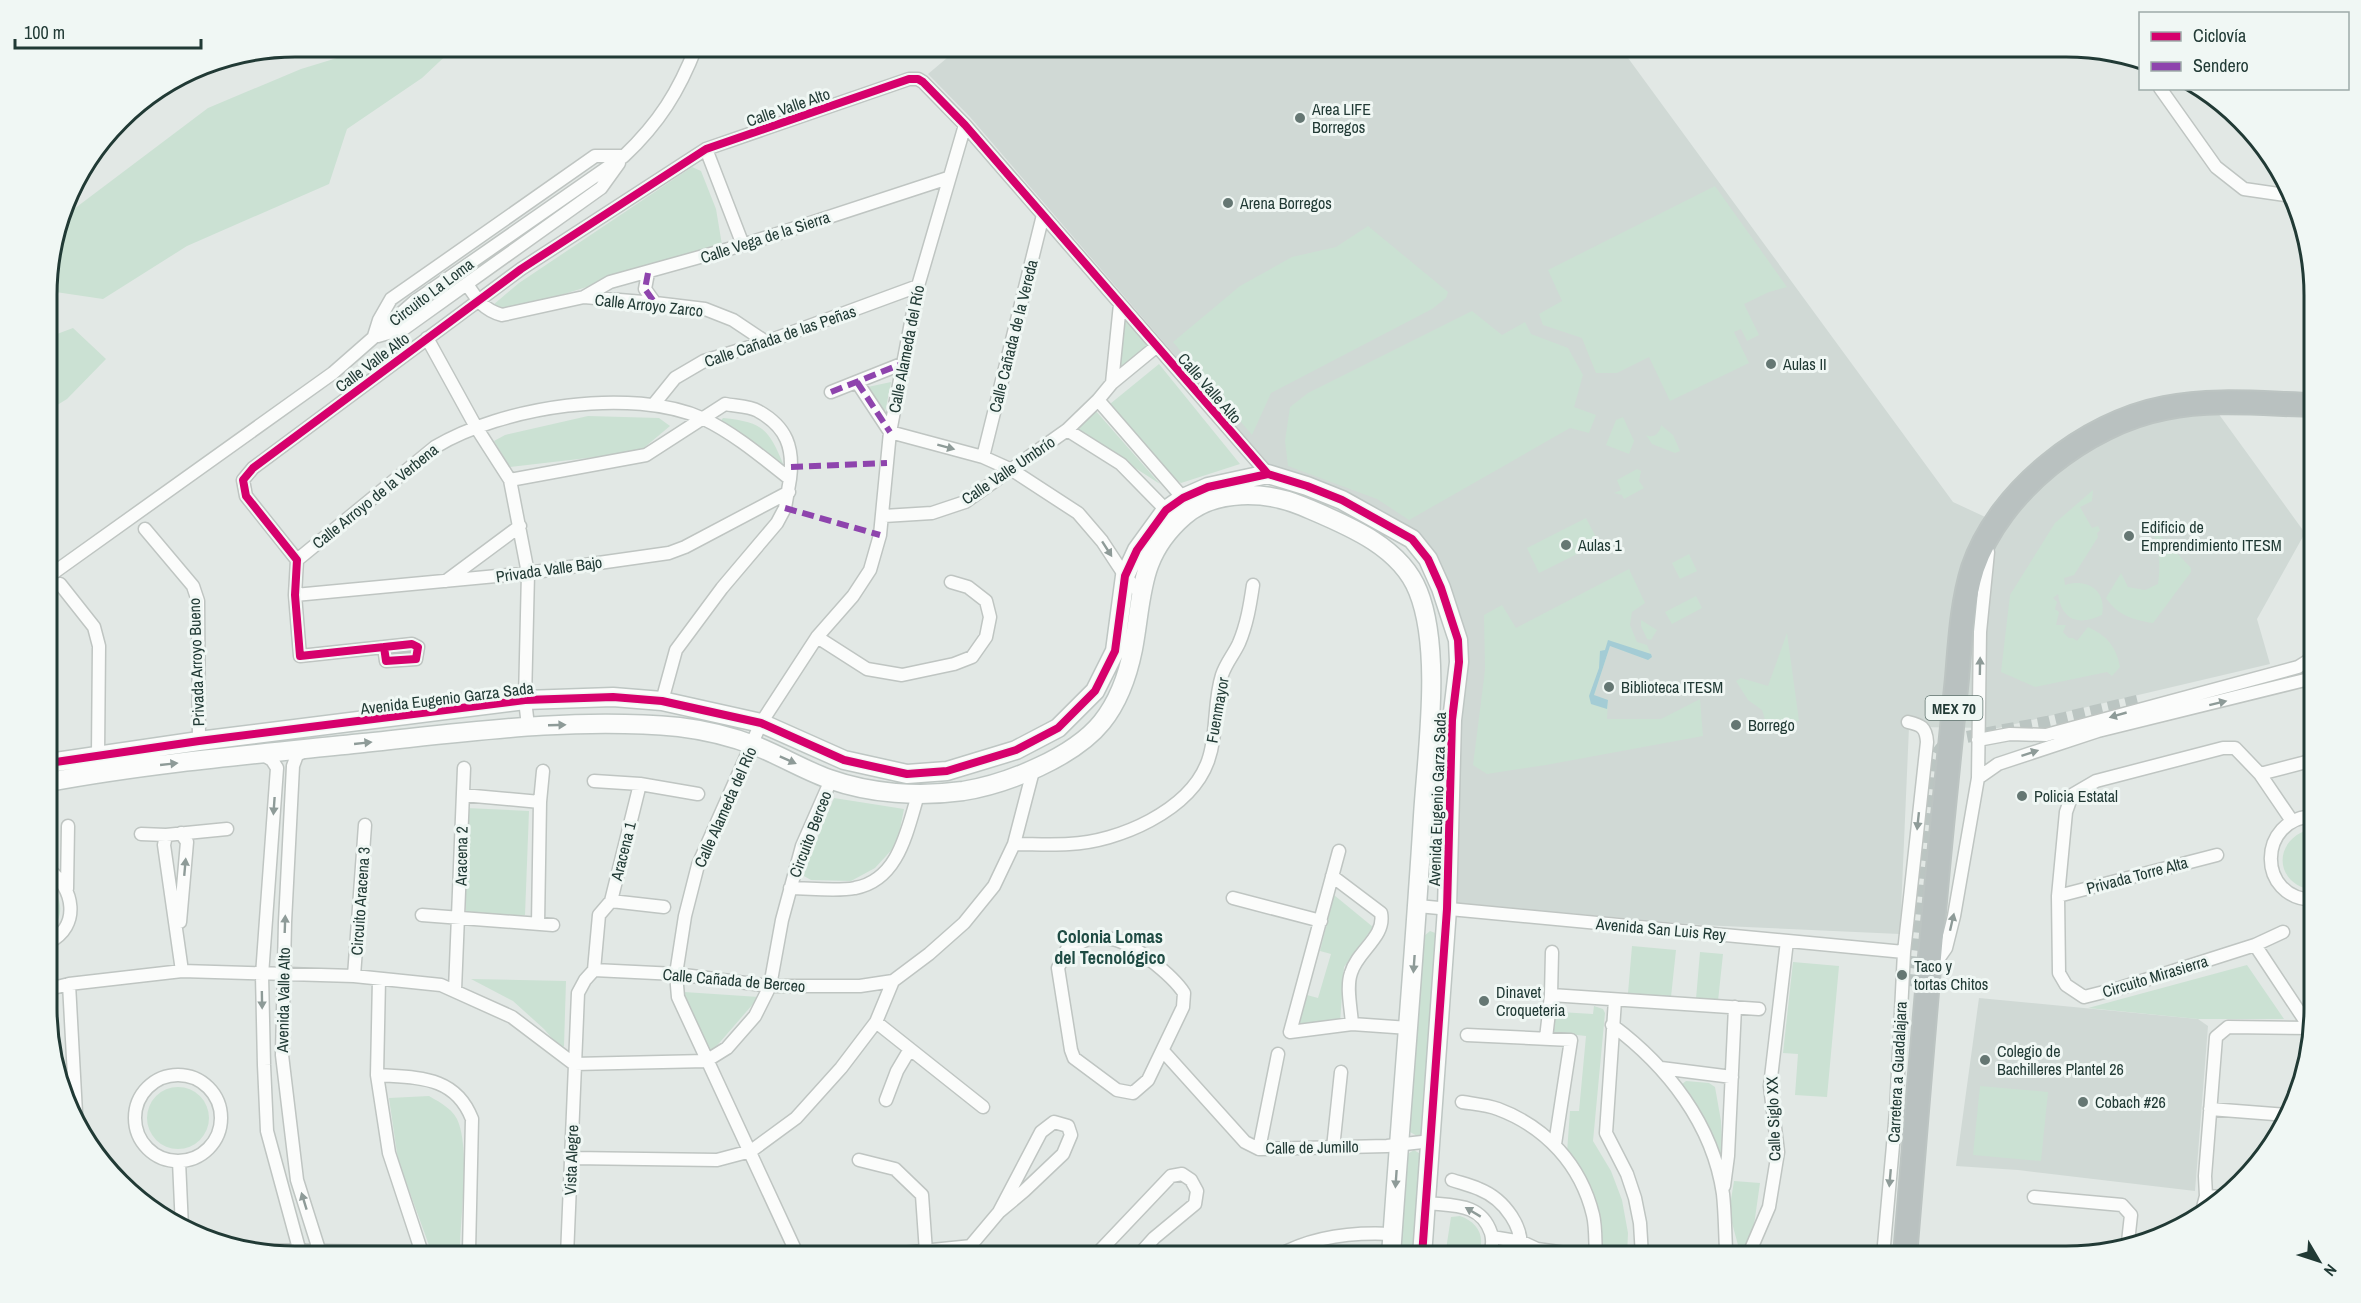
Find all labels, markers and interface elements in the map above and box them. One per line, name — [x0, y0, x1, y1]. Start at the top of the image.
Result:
scale bar — [15, 12, 201, 50]
legend — [2139, 12, 2349, 90]
text: 100 m — [24, 20, 65, 45]
text: Ciclovía — [2193, 23, 2246, 48]
text: Sendero — [2193, 53, 2249, 78]
street label: Calle Valle Alto — [743, 82, 833, 132]
place label: Area LIFE Borregos — [1311, 98, 1371, 138]
marker: Area LIFE Borregos — [1293, 111, 1307, 125]
place label: Arena Borregos — [1239, 192, 1332, 214]
marker: Arena Borregos — [1221, 196, 1235, 210]
street label: Calle Vega de la Sierra — [697, 205, 833, 268]
street label: Circuito La Loma — [384, 253, 478, 331]
street label: Calle Cañada de la Vereda — [983, 257, 1043, 415]
street label: Calle Alameda del Río — [883, 283, 929, 415]
street label: Calle Arroyo Zarco — [594, 288, 704, 322]
street label: Calle Cañada de las Peñas — [701, 300, 859, 372]
street label: Calle Valle Alto — [331, 327, 413, 397]
street label: Calle Valle Alto — [1173, 348, 1247, 428]
place label: Aulas II — [1782, 353, 1827, 375]
marker: Aulas II — [1764, 357, 1778, 371]
street label: Calle Valle Umbrío — [957, 431, 1059, 509]
street label: Calle Arroyo de la Verbena — [307, 438, 443, 554]
one-way arrow — [937, 443, 955, 452]
place label: Edificio de Emprendimiento ITESM — [2141, 516, 2282, 556]
marker: Edificio de Emprendimiento ITESM — [2122, 529, 2136, 543]
place label: Aulas 1 — [1577, 534, 1622, 556]
marker: Aulas 1 — [1559, 538, 1573, 552]
one-way arrow — [1101, 541, 1112, 557]
street label: Privada Valle Bajo — [494, 551, 604, 587]
street label: Privada Arroyo Bueno — [183, 597, 209, 727]
one-way arrow — [1975, 657, 1985, 676]
street label: Fuenmayor — [1200, 675, 1234, 745]
street label: Avenida Eugenio Garza Sada — [358, 676, 535, 720]
place label: Biblioteca ITESM — [1621, 676, 1723, 698]
marker: Biblioteca ITESM — [1602, 680, 1616, 694]
road number: MEX 70 — [1926, 696, 1982, 720]
one-way arrow — [2209, 697, 2227, 707]
street label: Avenida Eugenio Garza Sada — [1423, 711, 1451, 887]
one-way arrow — [2108, 711, 2126, 720]
place label: Borrego — [1748, 714, 1795, 736]
marker: Borrego — [1729, 718, 1743, 732]
one-way arrow — [547, 720, 566, 730]
one-way arrow — [353, 738, 372, 748]
street label: Calle Alameda del Río — [689, 743, 761, 871]
one-way arrow — [2021, 748, 2039, 757]
one-way arrow — [779, 756, 796, 765]
one-way arrow — [159, 760, 178, 769]
place label: Policia Estatal — [2034, 785, 2118, 807]
street label: Circuito Berceo — [783, 788, 837, 880]
marker: Policia Estatal — [2015, 789, 2029, 803]
one-way arrow — [269, 796, 279, 815]
one-way arrow — [1913, 811, 1923, 830]
street label: Aracena 1 — [605, 819, 641, 884]
street label: Aracena 2 — [449, 826, 473, 887]
street label: Circuito Aracena 3 — [345, 846, 375, 956]
street label: Privada Torre Alta — [2084, 851, 2191, 899]
one-way arrow — [180, 857, 190, 876]
street label: Avenida San Luis Rey — [1594, 912, 1727, 946]
one-way arrow — [1948, 913, 1958, 931]
one-way arrow — [280, 914, 289, 933]
district label: Colonia Lomas del Tecnológico — [1054, 924, 1166, 970]
street label: Avenida Valle Alto — [271, 947, 295, 1054]
street label: Circuito Mirasierra — [2099, 949, 2211, 1003]
one-way arrow — [1409, 955, 1418, 974]
place label: Taco y tortas Chitos — [1914, 955, 1988, 995]
street label: Calle Cañada de Berceo — [662, 963, 806, 997]
marker: Taco y tortas Chitos — [1895, 968, 1909, 982]
place label: Dinavet Croqueteria — [1496, 981, 1566, 1021]
one-way arrow — [257, 991, 267, 1010]
marker: Dinavet Croqueteria — [1477, 994, 1491, 1008]
street label: Carretera a Guadalajara — [1882, 1000, 1912, 1143]
place label: Colegio de Bachilleres Plantel 26 — [1997, 1040, 2124, 1080]
marker: Colegio de Bachilleres Plantel 26 — [1978, 1053, 1992, 1067]
street label: Calle Siglo XX — [1761, 1076, 1785, 1162]
place label: Cobach #26 — [2095, 1091, 2166, 1113]
marker: Cobach #26 — [2076, 1095, 2090, 1109]
street label: Vista Alegre — [559, 1124, 583, 1196]
street label: Calle de Jumillo — [1265, 1135, 1359, 1159]
one-way arrow — [1885, 1168, 1895, 1187]
one-way arrow — [1391, 1170, 1401, 1189]
one-way arrow — [299, 1192, 308, 1210]
one-way arrow — [1464, 1207, 1481, 1218]
north arrow — [2289, 1231, 2349, 1291]
text: N — [2319, 1260, 2342, 1281]

